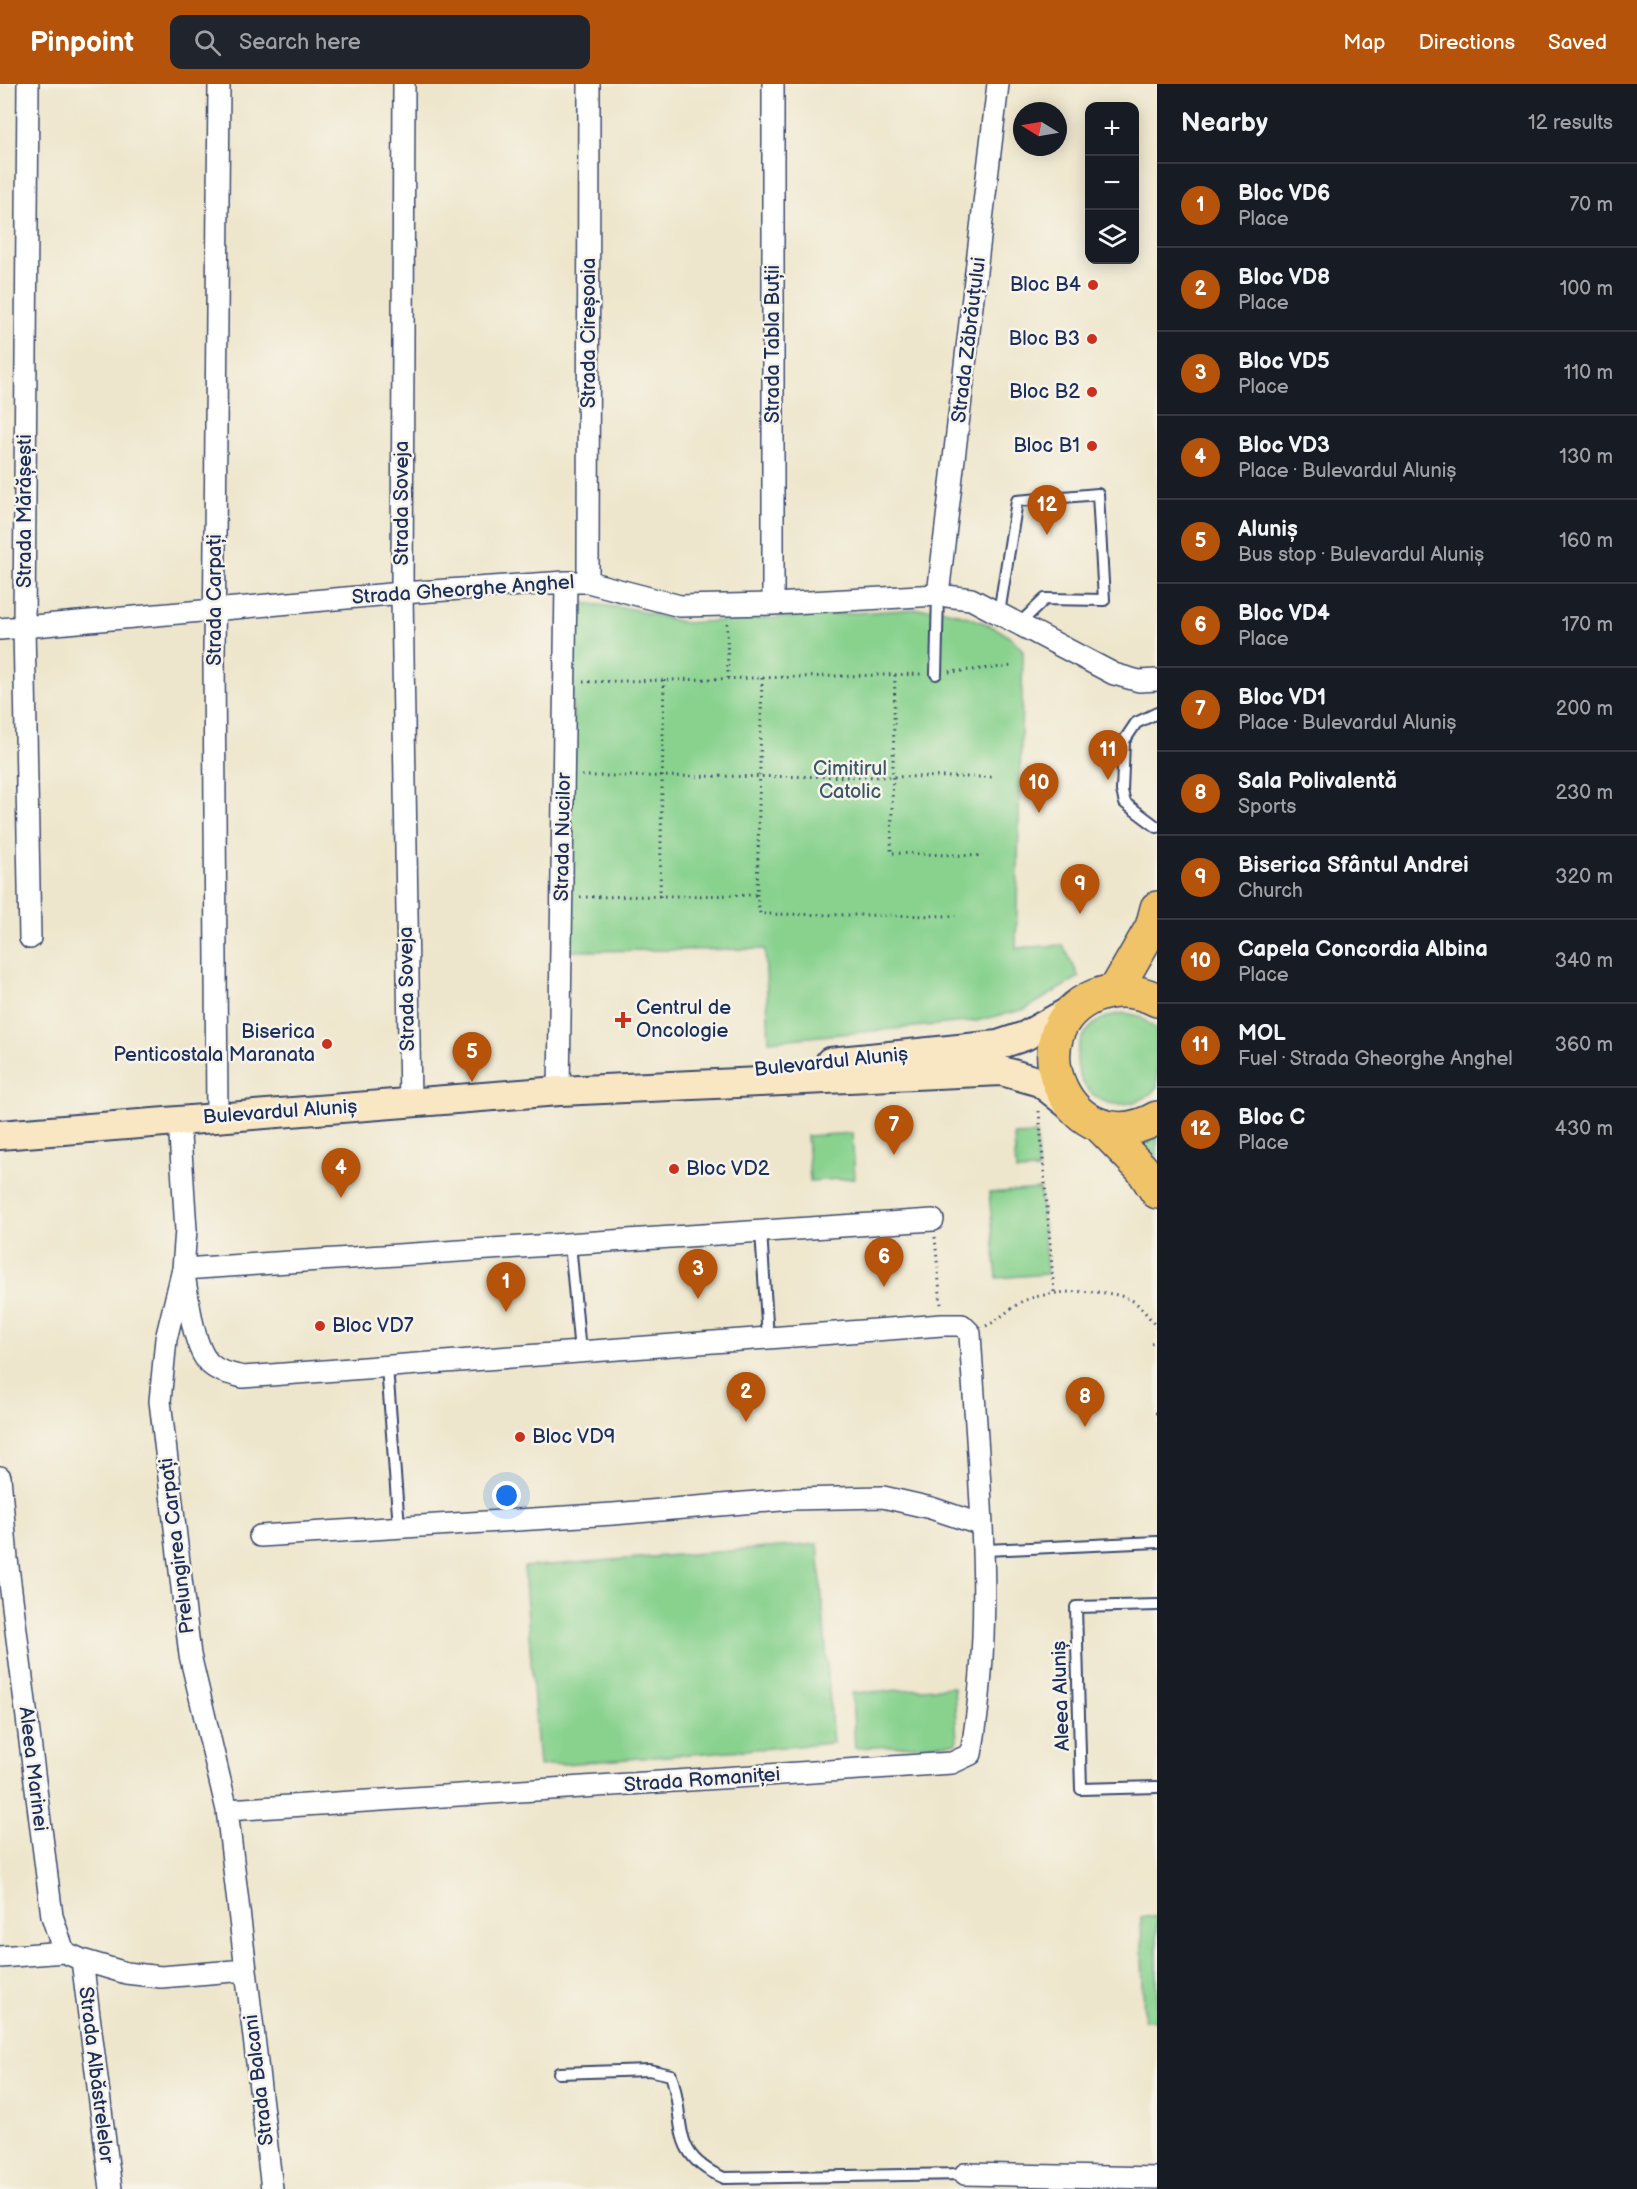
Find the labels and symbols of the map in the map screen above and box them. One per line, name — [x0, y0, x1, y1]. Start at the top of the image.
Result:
north arrow — [1013, 102, 1067, 156]
street label: Strada Zăbrăuțului — [947, 256, 991, 424]
street label: Strada Cireșoaia — [577, 258, 601, 408]
street label: Strada Tabla Buții — [761, 265, 785, 423]
place label: Bloc B4 — [1010, 273, 1081, 297]
marker: Bloc B4 — [1086, 278, 1100, 292]
place label: Bloc B3 — [1009, 327, 1080, 351]
marker: Bloc B3 — [1085, 332, 1099, 346]
place label: Bloc B2 — [1009, 380, 1080, 404]
marker: Bloc B2 — [1085, 385, 1099, 399]
street label: Strada Mărășești — [13, 434, 37, 588]
place label: Bloc B1 — [1013, 434, 1080, 458]
marker: Bloc B1 — [1085, 439, 1099, 453]
street label: Strada Soveja — [390, 441, 414, 565]
pin: 12 — [1028, 486, 1066, 535]
street label: Strada Carpați — [203, 534, 227, 666]
street label: Strada Gheorghe Anghel — [351, 570, 575, 610]
pin: 11 — [1088, 730, 1128, 780]
park label: Cimitirul Catolic — [813, 757, 887, 804]
pin: 10 — [1020, 764, 1058, 813]
street label: Strada Nucilor — [550, 772, 576, 902]
pin: 9 — [1060, 864, 1100, 914]
street label: Strada Soveja — [394, 926, 420, 1052]
place label: Centrul de Oncologie — [636, 996, 731, 1043]
marker: Centrul de Oncologie — [614, 1011, 632, 1029]
place label: Biserica Penticostala Maranata — [113, 1020, 315, 1067]
pin: 5 — [452, 1032, 492, 1082]
marker: Biserica Penticostala Maranata — [320, 1037, 334, 1051]
street label: Bulevardul Aluniș — [753, 1042, 909, 1082]
street label: Bulevardul Aluniș — [202, 1095, 358, 1129]
pin: 7 — [874, 1106, 914, 1155]
pin: 4 — [322, 1148, 360, 1198]
place label: Bloc VD2 — [686, 1157, 770, 1181]
marker: Bloc VD2 — [667, 1162, 681, 1176]
pin: 6 — [864, 1238, 904, 1287]
pin: 3 — [678, 1250, 718, 1299]
pin: 1 — [486, 1262, 526, 1312]
place label: Bloc VD7 — [332, 1314, 414, 1338]
marker: Bloc VD7 — [313, 1319, 327, 1333]
pin: 2 — [726, 1372, 766, 1422]
pin: 8 — [1066, 1378, 1104, 1427]
place label: Bloc VD9 — [532, 1425, 615, 1449]
marker: Bloc VD9 — [513, 1430, 527, 1444]
street label: Prelungirea Carpați — [154, 1457, 200, 1635]
your location — [492, 1481, 521, 1510]
street label: Aleea Aluniș — [1047, 1640, 1075, 1752]
street label: Aleea Marinei — [13, 1705, 53, 1833]
street label: Strada Romaniței — [623, 1763, 781, 1797]
street label: Strada Albăstrelelor — [73, 1985, 119, 2165]
street label: Strada Balcani — [239, 2013, 279, 2147]

